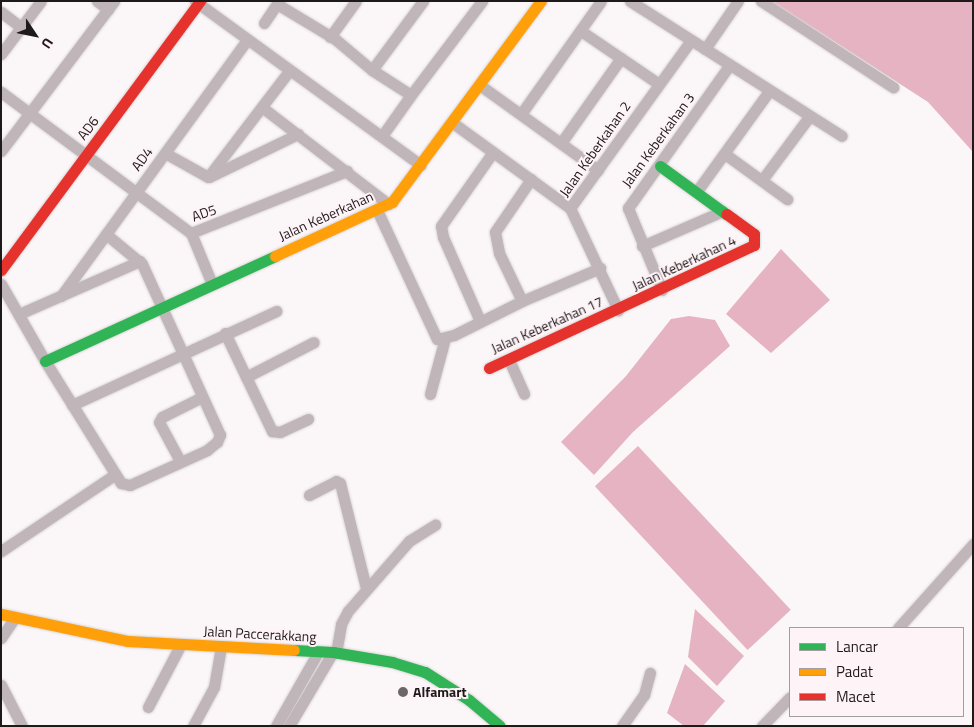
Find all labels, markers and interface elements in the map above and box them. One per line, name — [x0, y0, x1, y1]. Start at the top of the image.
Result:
north arrow — [10, 10, 60, 60]
text: U — [37, 34, 59, 53]
street label: Jalan Keberkahan 3 — [618, 89, 698, 191]
street label: Jalan Keberkahan 2 — [556, 98, 634, 200]
street label: AD6 — [74, 113, 102, 143]
street label: AD4 — [128, 144, 156, 174]
street label: Jalan Keberkahan — [276, 188, 376, 244]
street label: AD5 — [189, 201, 219, 225]
street label: Jalan Keberkahan 4 — [629, 232, 739, 294]
street label: Jalan Keberkahan 17 — [489, 293, 605, 357]
street label: Jalan Paccerakkang — [203, 623, 317, 645]
legend — [789, 627, 964, 717]
text: Lancar — [836, 635, 878, 658]
text: Padat — [836, 660, 873, 683]
place label: Alfamart — [413, 684, 467, 700]
text: Macet — [836, 685, 875, 708]
marker: Alfamart — [397, 686, 409, 698]

